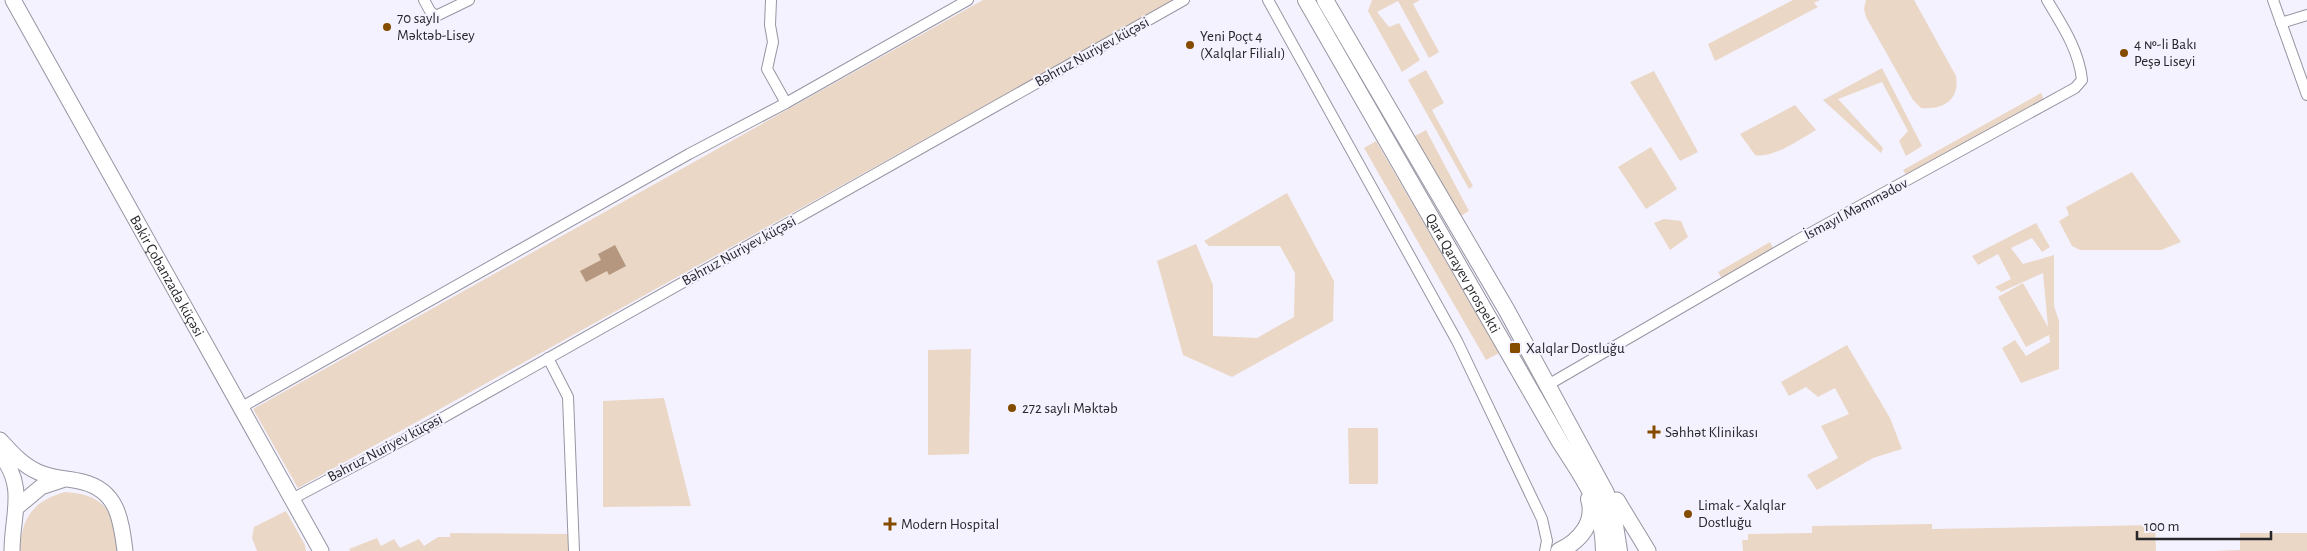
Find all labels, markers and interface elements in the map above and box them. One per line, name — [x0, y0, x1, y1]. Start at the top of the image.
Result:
place label: 70 saylı Məktəb-Lisey — [397, 11, 475, 43]
street label: Bəhruz Nuriyev küçəsi — [1032, 14, 1152, 90]
marker: 70 saylı Məktəb-Lisey — [381, 21, 393, 33]
place label: Yeni Poçt 4 (Xalqlar Filialı) — [1200, 29, 1286, 61]
place label: 4 №-li Bakı Peşə Liseyi — [2134, 37, 2197, 69]
marker: Yeni Poçt 4 (Xalqlar Filialı) — [1184, 39, 1196, 51]
marker: 4 №-li Bakı Peşə Liseyi — [2118, 47, 2130, 59]
street label: İsmayıl Məmmədov — [1801, 173, 1911, 243]
street label: Qara Qarayev prospekti — [1423, 211, 1503, 336]
street label: Bəkir Çobanzadə küçəsi — [127, 213, 207, 339]
street label: Bəhruz Nuriyev küçəsi — [679, 213, 799, 289]
marker: Xalqlar Dostluğu — [1508, 341, 1522, 355]
place label: Xalqlar Dostluğu — [1526, 341, 1625, 356]
place label: 272 saylı Məktəb — [1022, 401, 1118, 416]
marker: 272 saylı Məktəb — [1006, 402, 1018, 414]
street label: Bəhruz Nuriyev küçəsi — [325, 411, 445, 485]
marker: Səhhət Klinikası — [1647, 425, 1661, 439]
place label: Səhhət Klinikası — [1665, 425, 1758, 440]
place label: Limak - Xalqlar Dostluğu — [1698, 498, 1786, 530]
marker: Limak - Xalqlar Dostluğu — [1682, 508, 1694, 520]
scale bar — [2137, 508, 2271, 540]
marker: Modern Hospital — [883, 517, 897, 531]
place label: Modern Hospital — [901, 517, 999, 532]
text: 100 m — [2144, 519, 2179, 534]

